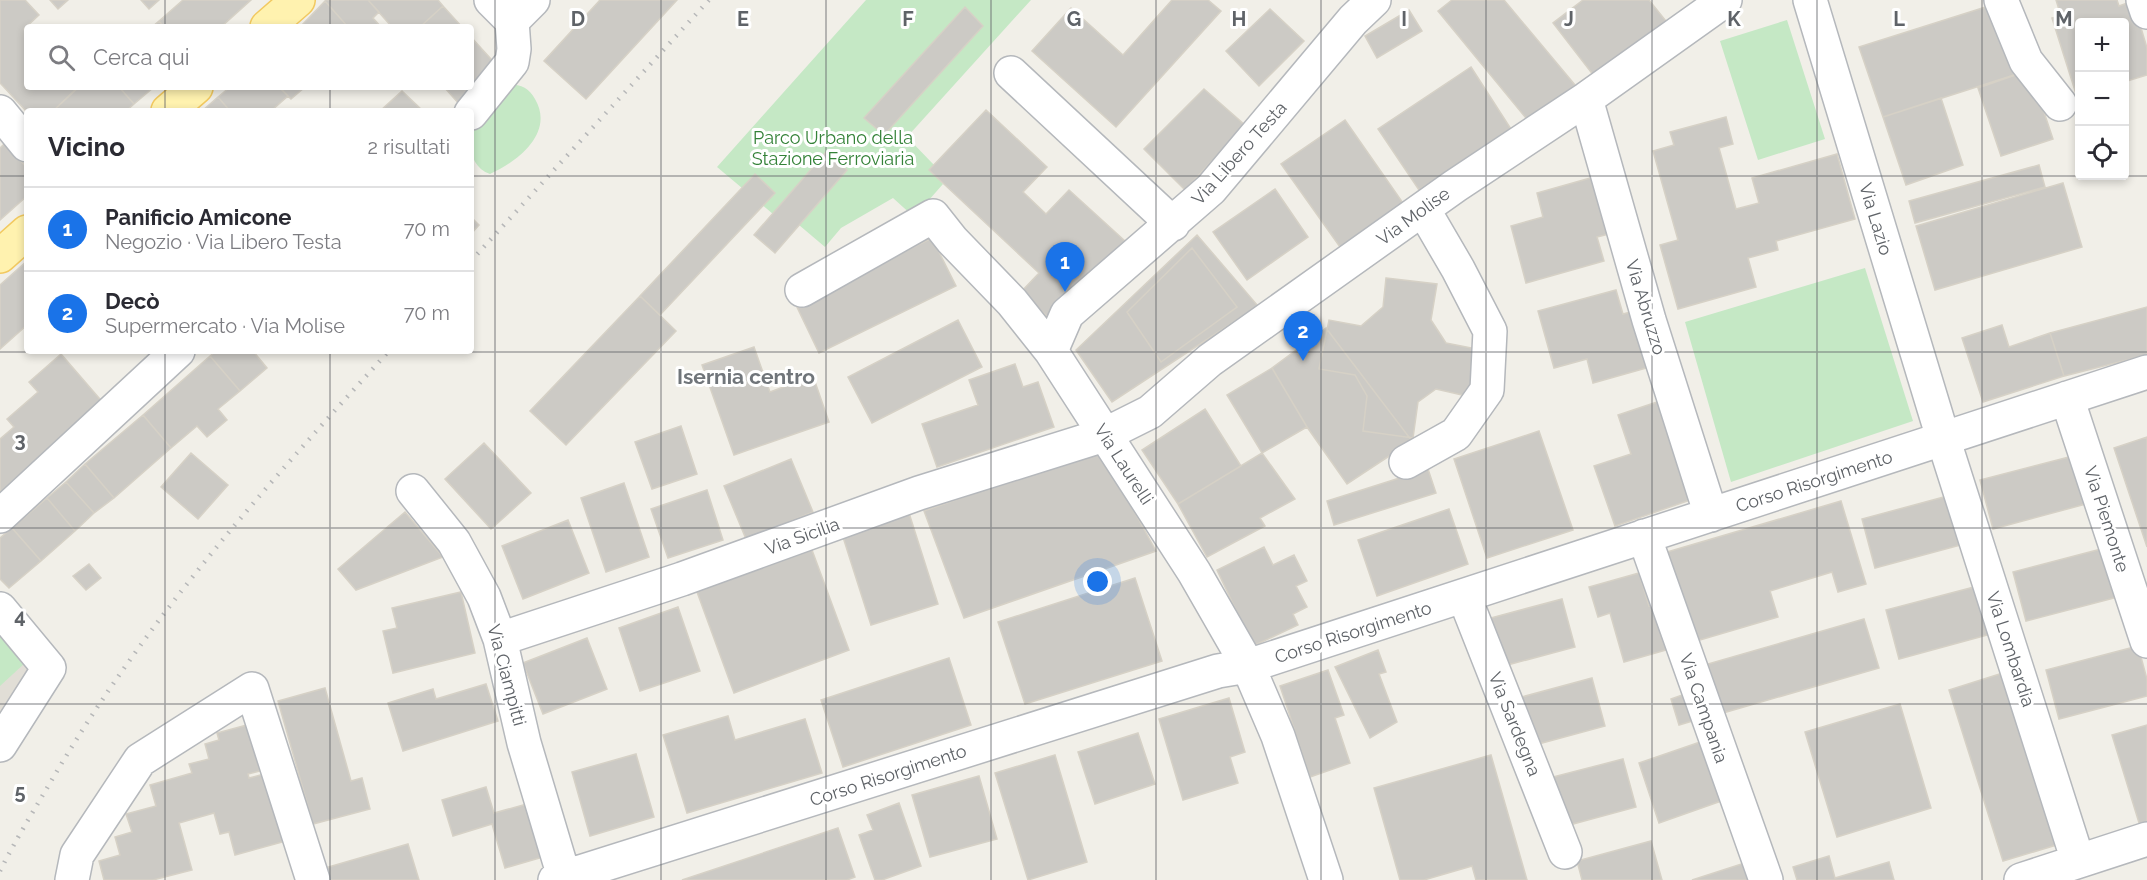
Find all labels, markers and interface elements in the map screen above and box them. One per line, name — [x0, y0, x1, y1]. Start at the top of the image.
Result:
text: D — [571, 7, 585, 31]
text: E — [737, 7, 749, 31]
text: F — [902, 7, 914, 31]
text: G — [1067, 7, 1081, 31]
text: H — [1232, 7, 1246, 31]
text: I — [1401, 7, 1407, 31]
text: J — [1564, 7, 1574, 31]
text: K — [1727, 7, 1741, 31]
text: L — [1893, 7, 1905, 31]
text: M — [2055, 7, 2073, 31]
map controls — [2075, 18, 2129, 180]
button: + — [2075, 18, 2129, 72]
search box — [24, 24, 474, 90]
icon: search — [45, 41, 78, 74]
text: Cerca qui — [93, 44, 190, 70]
button: − — [2075, 72, 2129, 126]
street label: Via Libero Testa — [1187, 97, 1291, 209]
button: locate — [2075, 126, 2129, 180]
park label: Parco Urbano della Stazione Ferroviaria — [752, 127, 914, 169]
text: Vicino — [48, 132, 125, 162]
text: 2 risultati — [368, 135, 450, 159]
street label: Via Lazio — [1855, 180, 1897, 258]
street label: Via Molise — [1372, 182, 1454, 249]
text: Panificio Amicone — [105, 204, 292, 230]
text: 1 — [63, 217, 72, 241]
text: 70 m — [404, 217, 450, 241]
text: Negozio · Via Libero Testa — [105, 230, 342, 254]
pin: 1 — [1046, 242, 1084, 292]
street label: Via Abruzzo — [1622, 257, 1671, 357]
text: Decò — [105, 288, 160, 314]
text: 2 — [62, 301, 73, 325]
text: 70 m — [404, 301, 450, 325]
pin: 2 — [1284, 312, 1322, 361]
text: Supermercato · Via Molise — [105, 314, 345, 338]
district label: Isernia centro — [677, 364, 815, 389]
street label: Via Laurelli — [1090, 420, 1158, 508]
text: 3 — [14, 428, 26, 452]
street label: Corso Risorgimento — [1733, 446, 1895, 516]
street label: Via Piemonte — [2080, 463, 2134, 575]
street label: Via Sicilia — [762, 513, 842, 559]
your location — [1083, 567, 1112, 596]
street label: Via Lombardia — [1982, 589, 2040, 709]
street label: Corso Risorgimento — [1272, 597, 1434, 667]
text: 4 — [14, 604, 26, 628]
street label: Via Ciampitti — [483, 622, 531, 728]
street label: Via Campania — [1675, 651, 1733, 765]
street label: Via Sardegna — [1485, 669, 1545, 779]
street label: Corso Risorgimento — [807, 740, 969, 810]
text: 5 — [14, 780, 26, 804]

